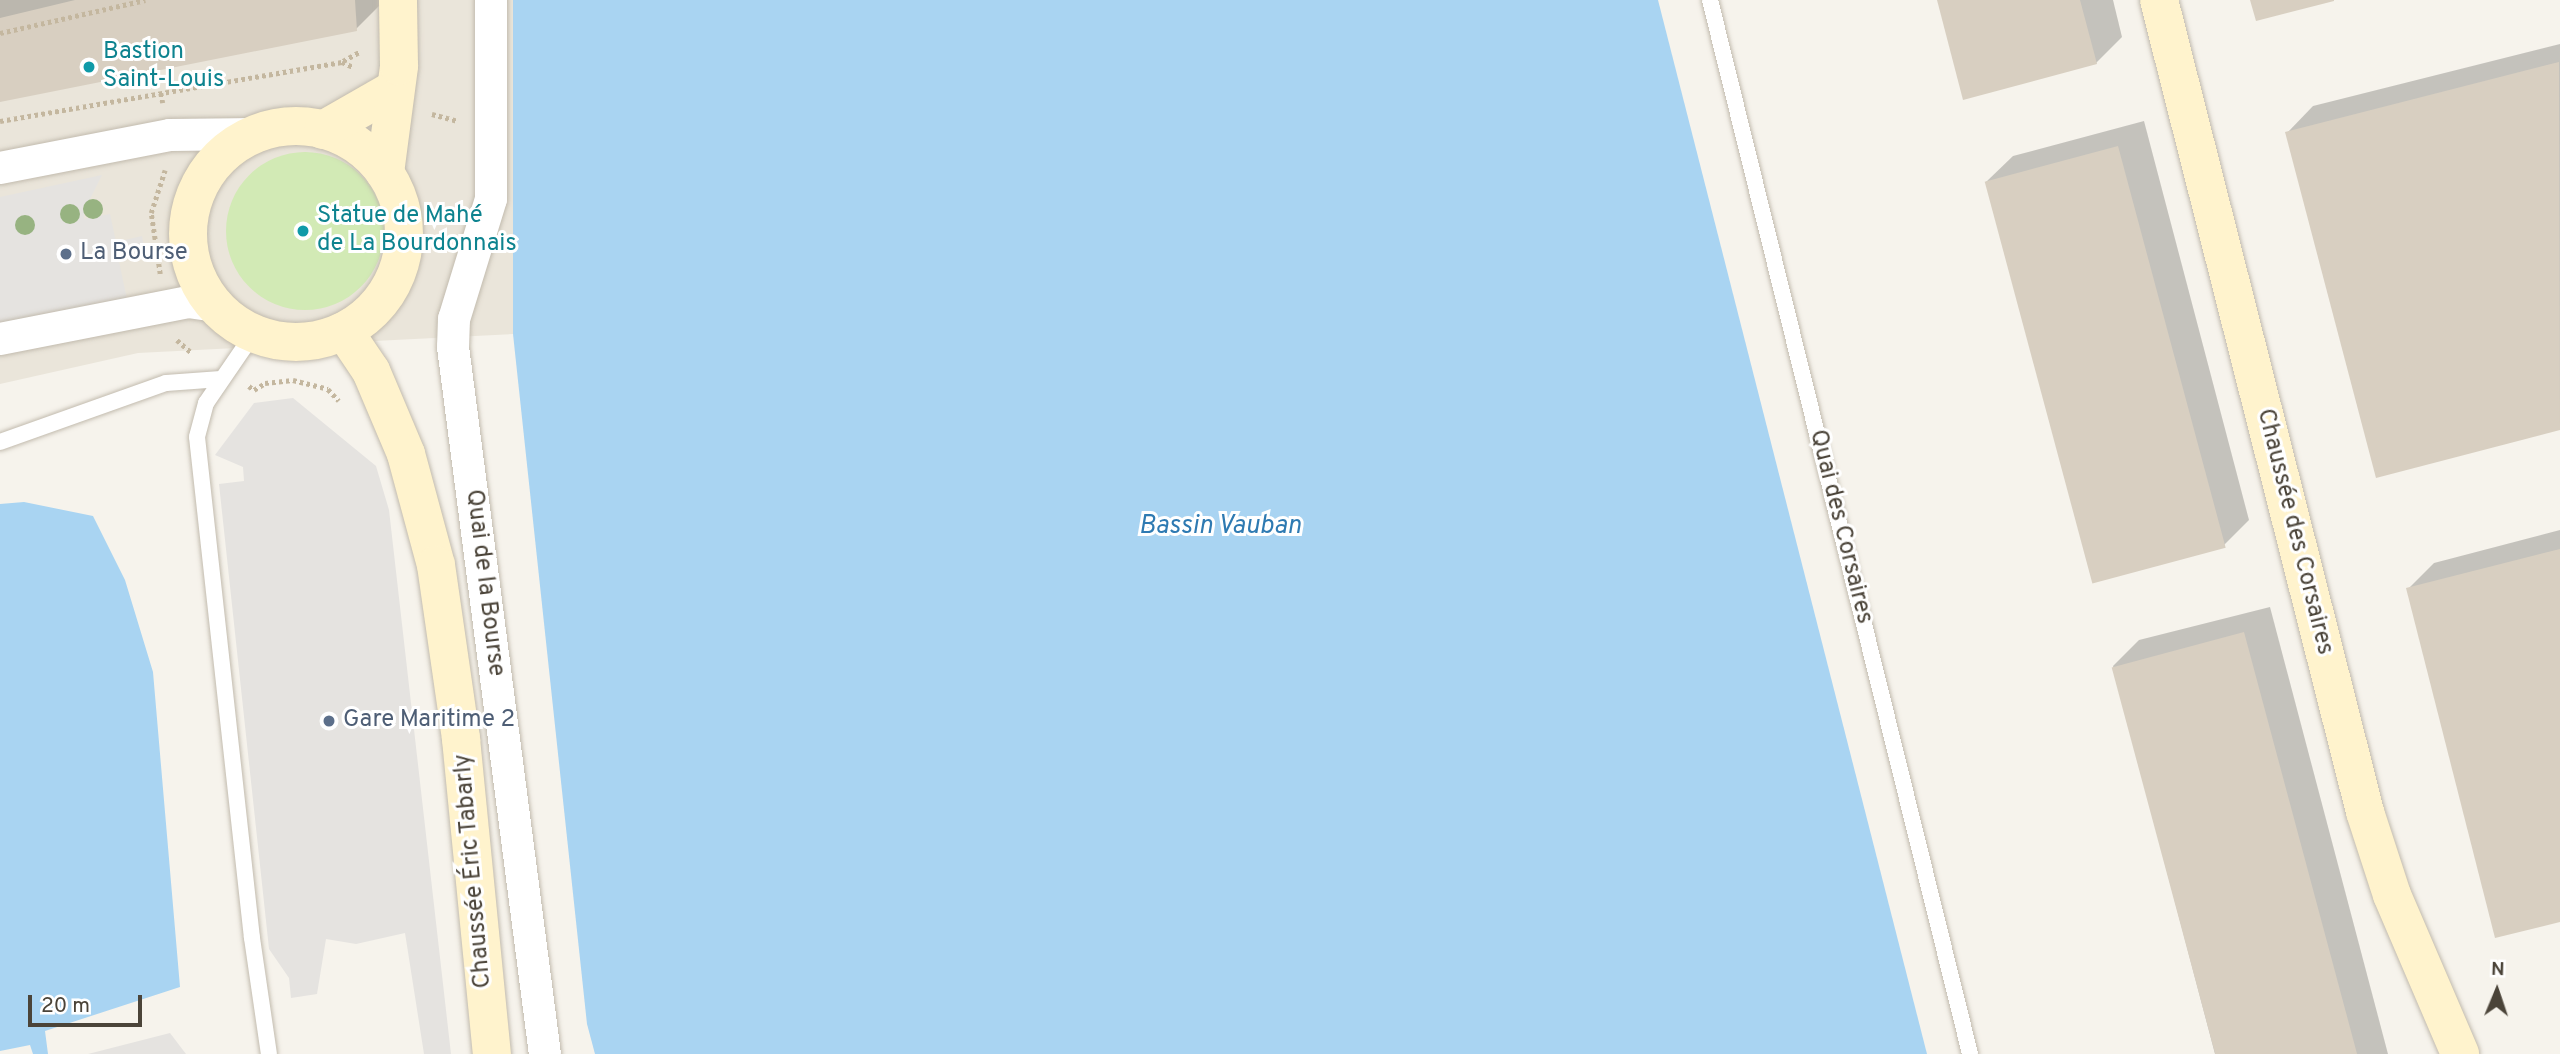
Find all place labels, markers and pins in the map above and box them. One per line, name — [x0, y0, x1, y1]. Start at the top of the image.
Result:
place label: Bastion Saint-Louis — [103, 39, 224, 95]
marker: Bastion Saint-Louis — [81, 59, 97, 75]
place label: Statue de Mahé de La Bourdonnais — [317, 203, 517, 259]
marker: Statue de Mahé de La Bourdonnais — [295, 223, 311, 239]
place label: La Bourse — [80, 240, 188, 268]
marker: La Bourse — [58, 246, 74, 262]
place label: Gare Maritime 2 — [343, 707, 515, 735]
marker: Gare Maritime 2 — [321, 713, 337, 729]

